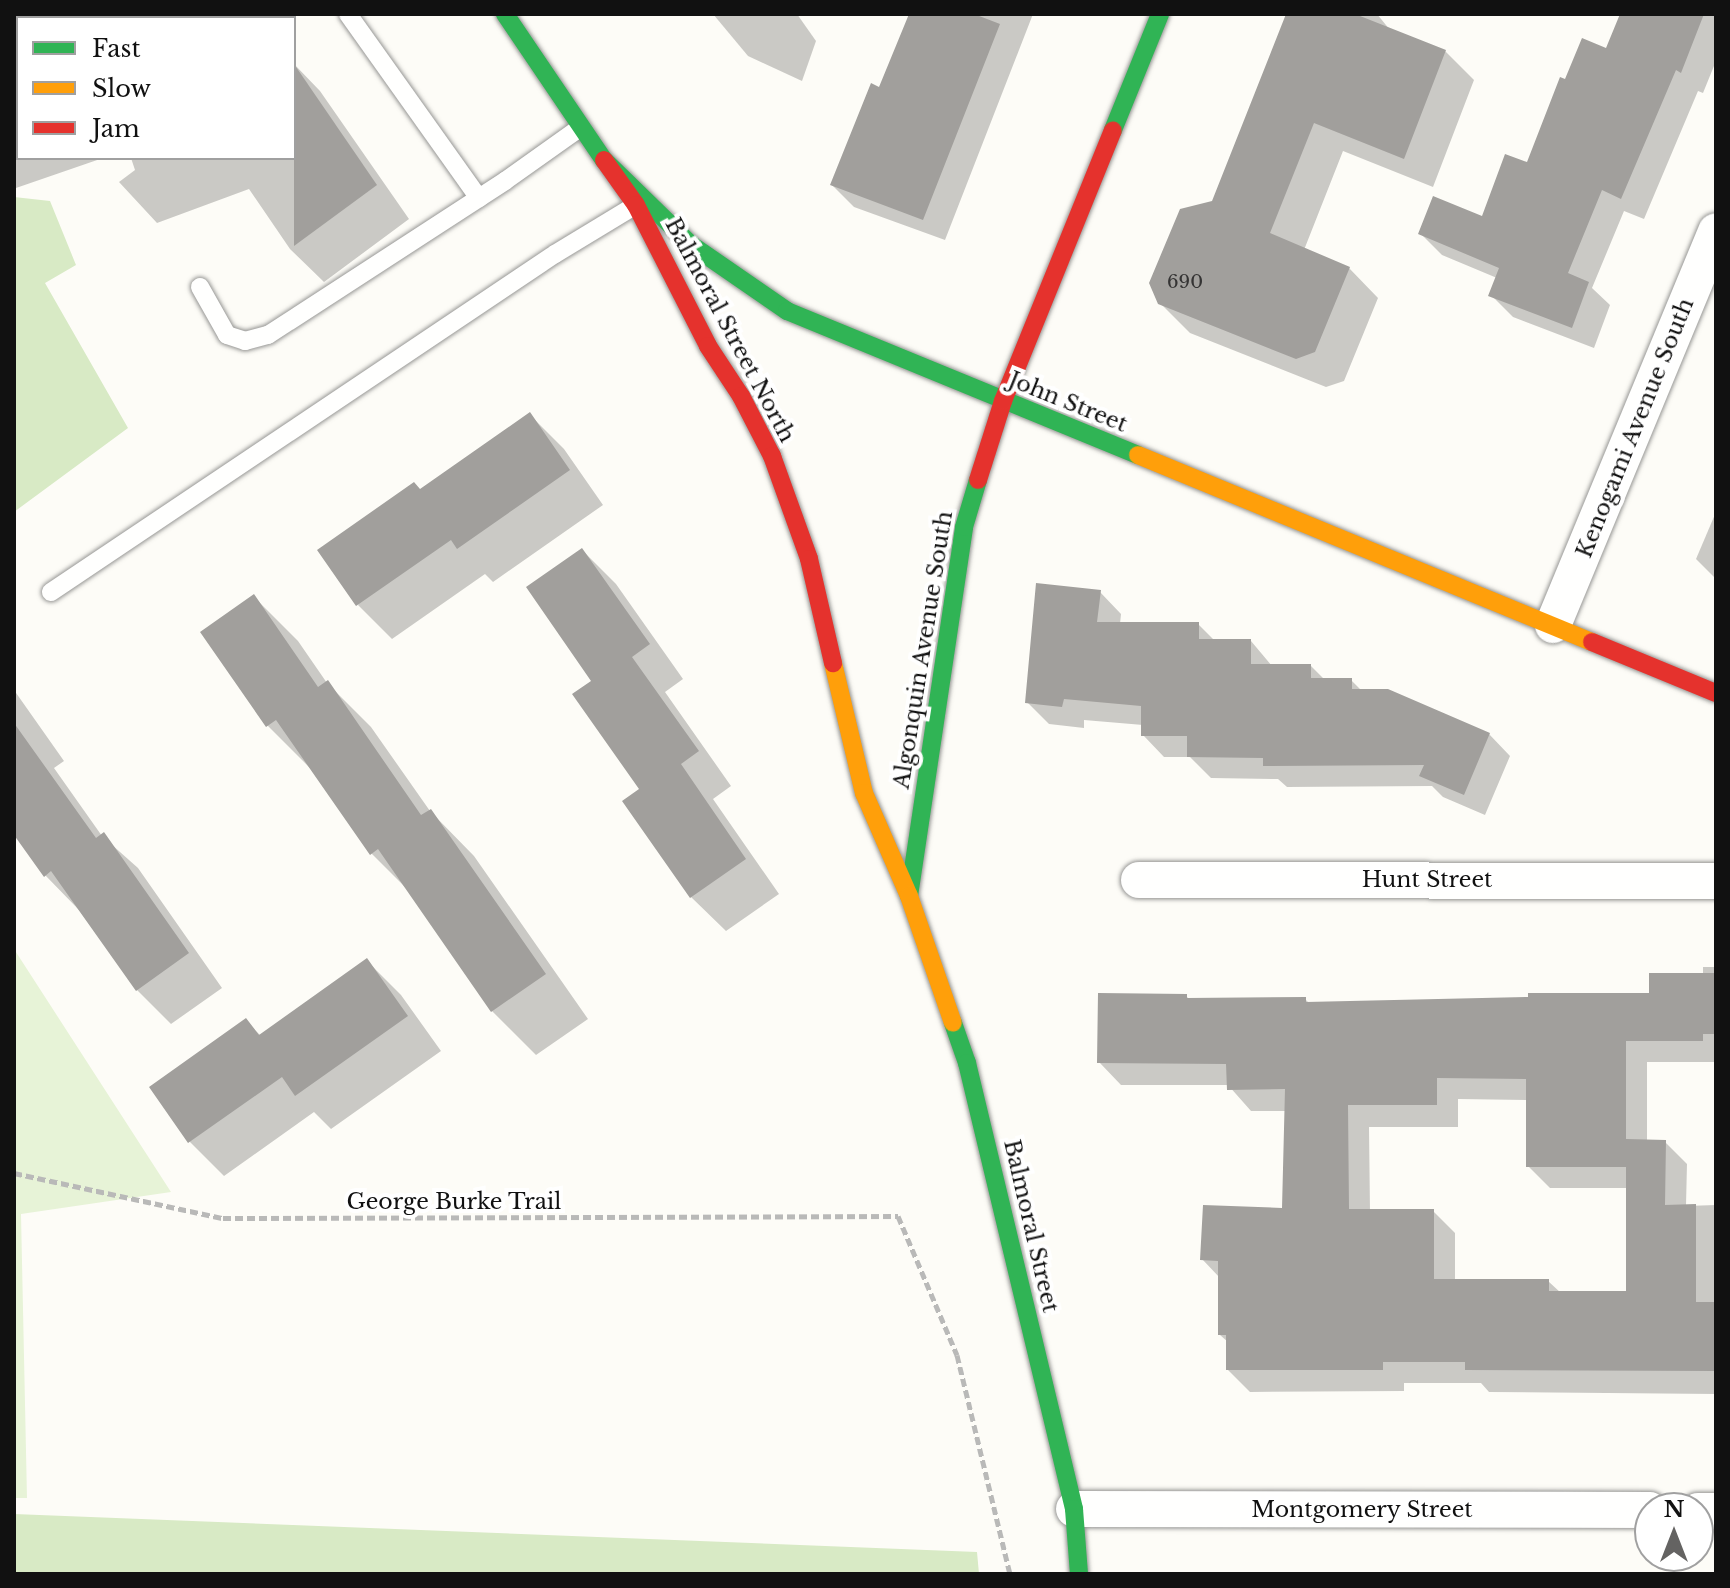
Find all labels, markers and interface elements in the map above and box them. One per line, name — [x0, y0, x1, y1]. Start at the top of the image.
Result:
legend — [16, 16, 296, 160]
text: Fast — [92, 34, 140, 63]
text: Slow — [92, 74, 151, 103]
text: Jam — [92, 114, 140, 143]
street label: Balmoral Street North — [660, 213, 800, 447]
house number: 690 — [1167, 271, 1203, 293]
street label: Kenogami Avenue South — [1571, 294, 1699, 562]
street label: John Street — [1005, 366, 1131, 438]
street label: Algonquin Avenue South — [888, 509, 958, 791]
street label: Hunt Street — [1362, 867, 1492, 893]
street label: Balmoral Street — [998, 1137, 1064, 1315]
street label: George Burke Trail — [346, 1189, 562, 1215]
north arrow — [1634, 1492, 1714, 1572]
text: N — [1664, 1496, 1684, 1523]
street label: Montgomery Street — [1251, 1497, 1473, 1523]

